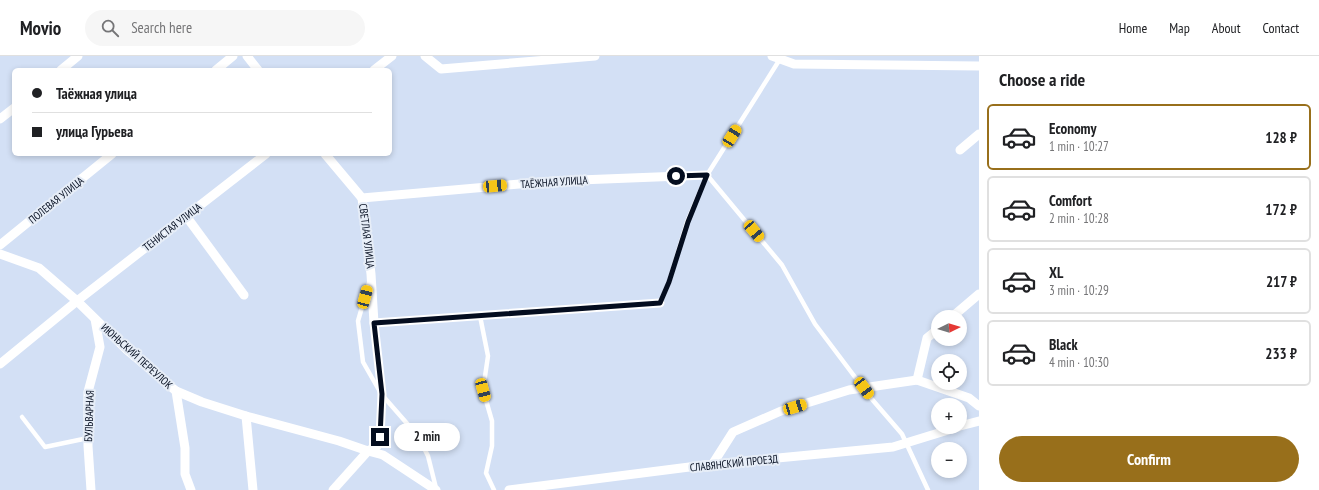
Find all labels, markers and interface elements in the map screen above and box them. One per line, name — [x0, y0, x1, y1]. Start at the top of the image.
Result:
search box — [85, 10, 365, 46]
text: Movio — [20, 16, 61, 40]
icon: search — [99, 17, 121, 39]
text: Search here — [131, 18, 192, 37]
text: Home — [1119, 19, 1147, 37]
text: Map — [1169, 19, 1190, 37]
text: About — [1212, 19, 1241, 37]
text: Contact — [1263, 19, 1299, 37]
text: Choose a ride — [999, 68, 1085, 91]
text: Таёжная улица — [56, 84, 137, 103]
icon: car — [1001, 119, 1037, 155]
text: Economy — [1049, 119, 1097, 138]
text: улица Гурьева — [56, 122, 133, 141]
car — [721, 123, 743, 149]
text: 128 ₽ — [1265, 128, 1297, 147]
text: 1 min · 10:27 — [1049, 138, 1109, 155]
route start — [667, 167, 685, 185]
street label: ПОЛЕВАЯ УЛИЦА — [25, 173, 87, 227]
street label: ТАЁЖНАЯ УЛИЦА — [520, 173, 589, 191]
car — [483, 179, 507, 193]
icon: car — [1001, 191, 1037, 227]
text: Comfort — [1049, 191, 1092, 210]
street label: ТЕНИСТАЯ УЛИЦА — [140, 199, 205, 254]
text: 172 ₽ — [1265, 200, 1297, 219]
street label: СВЕТЛАЯ УЛИЦА — [356, 203, 378, 270]
text: 2 min · 10:28 — [1049, 210, 1109, 227]
car — [742, 218, 766, 244]
icon: car — [1001, 263, 1037, 299]
text: XL — [1049, 263, 1063, 282]
text: 217 ₽ — [1266, 272, 1297, 291]
text: 3 min · 10:29 — [1049, 282, 1109, 299]
car — [356, 284, 374, 310]
north arrow — [931, 310, 967, 346]
map controls — [931, 310, 967, 478]
street label: ИЮНЬСКИЙ ПЕРЕУЛОК — [98, 320, 176, 392]
icon: car — [1001, 335, 1037, 371]
text: Black — [1049, 335, 1078, 354]
text: 233 ₽ — [1265, 344, 1297, 363]
button: locate — [931, 354, 967, 390]
text: 4 min · 10:30 — [1049, 354, 1109, 371]
car — [852, 375, 876, 401]
car — [474, 377, 492, 403]
street label: БУЛЬВАРНАЯ — [81, 390, 97, 442]
car — [782, 398, 808, 416]
button: + — [931, 398, 967, 434]
callout: 2 min — [394, 423, 460, 451]
route end — [371, 428, 389, 446]
text: 2 min — [414, 428, 440, 445]
button: Confirm — [999, 436, 1299, 482]
button: − — [931, 442, 967, 478]
street label: СЛАВЯНСКИЙ ПРОЕЗД — [689, 451, 779, 475]

